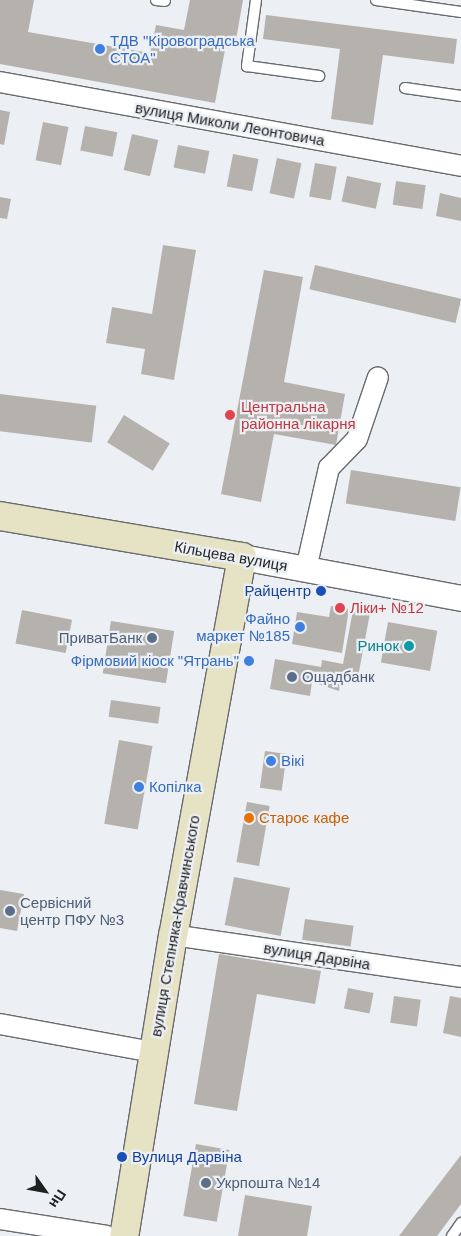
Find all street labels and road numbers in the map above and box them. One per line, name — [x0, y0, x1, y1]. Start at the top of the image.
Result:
street label: вулиця Миколи Леонтовича — [134, 98, 326, 150]
street label: Кільцева вулиця — [173, 537, 289, 575]
street label: вулиця Степняка-Кравчинського — [147, 814, 203, 1038]
street label: вулиця Дарвіна — [262, 939, 372, 973]

